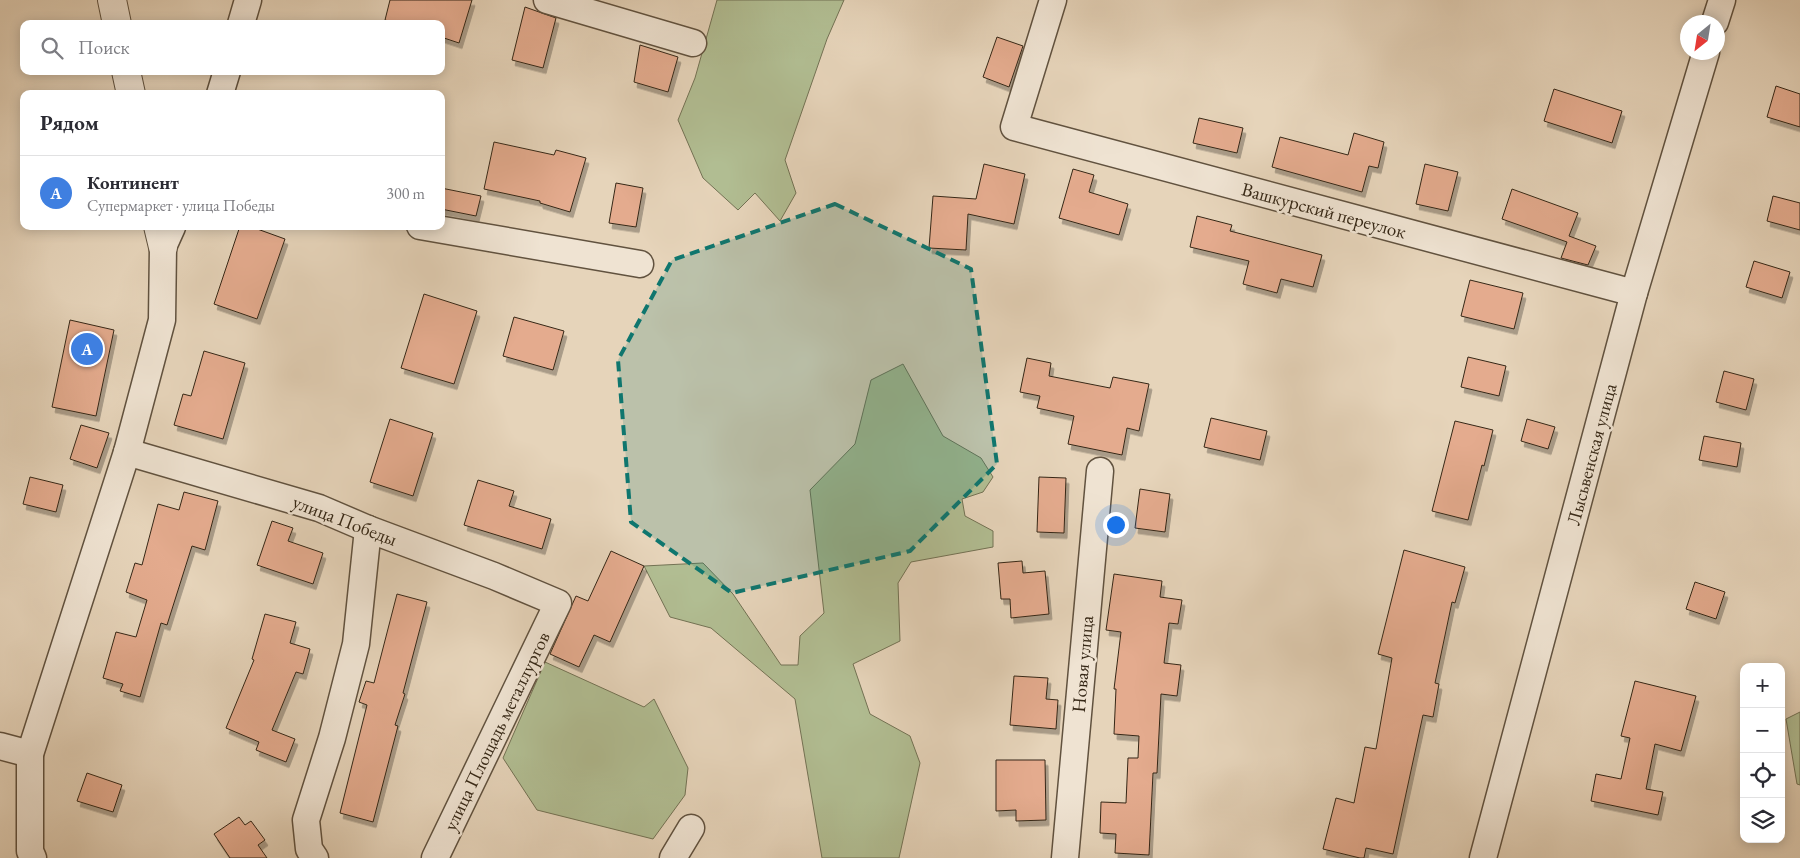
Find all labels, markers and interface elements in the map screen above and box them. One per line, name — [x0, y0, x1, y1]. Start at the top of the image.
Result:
north arrow — [1680, 15, 1725, 60]
search box — [20, 20, 445, 75]
icon: search — [38, 34, 66, 62]
text: Поиск — [78, 35, 130, 60]
text: Рядом — [40, 109, 99, 136]
text: Континент — [87, 170, 179, 195]
street label: Вашкурский переулок — [1239, 177, 1409, 244]
text: A — [50, 183, 62, 204]
text: 300 m — [386, 183, 425, 204]
text: Супермаркет · улица Победы — [87, 195, 275, 216]
pin: A — [71, 330, 103, 368]
street label: Лысьвенская улица — [1561, 380, 1623, 528]
street label: улица Победы — [289, 489, 401, 552]
your location — [1103, 512, 1129, 538]
street label: Новая улица — [1066, 614, 1099, 713]
street label: улица Площадь металлургов — [437, 627, 556, 835]
map controls — [1740, 663, 1785, 843]
button: + — [1740, 663, 1785, 708]
button: − — [1740, 708, 1785, 753]
button: locate — [1740, 753, 1785, 798]
button: layers — [1740, 798, 1785, 843]

